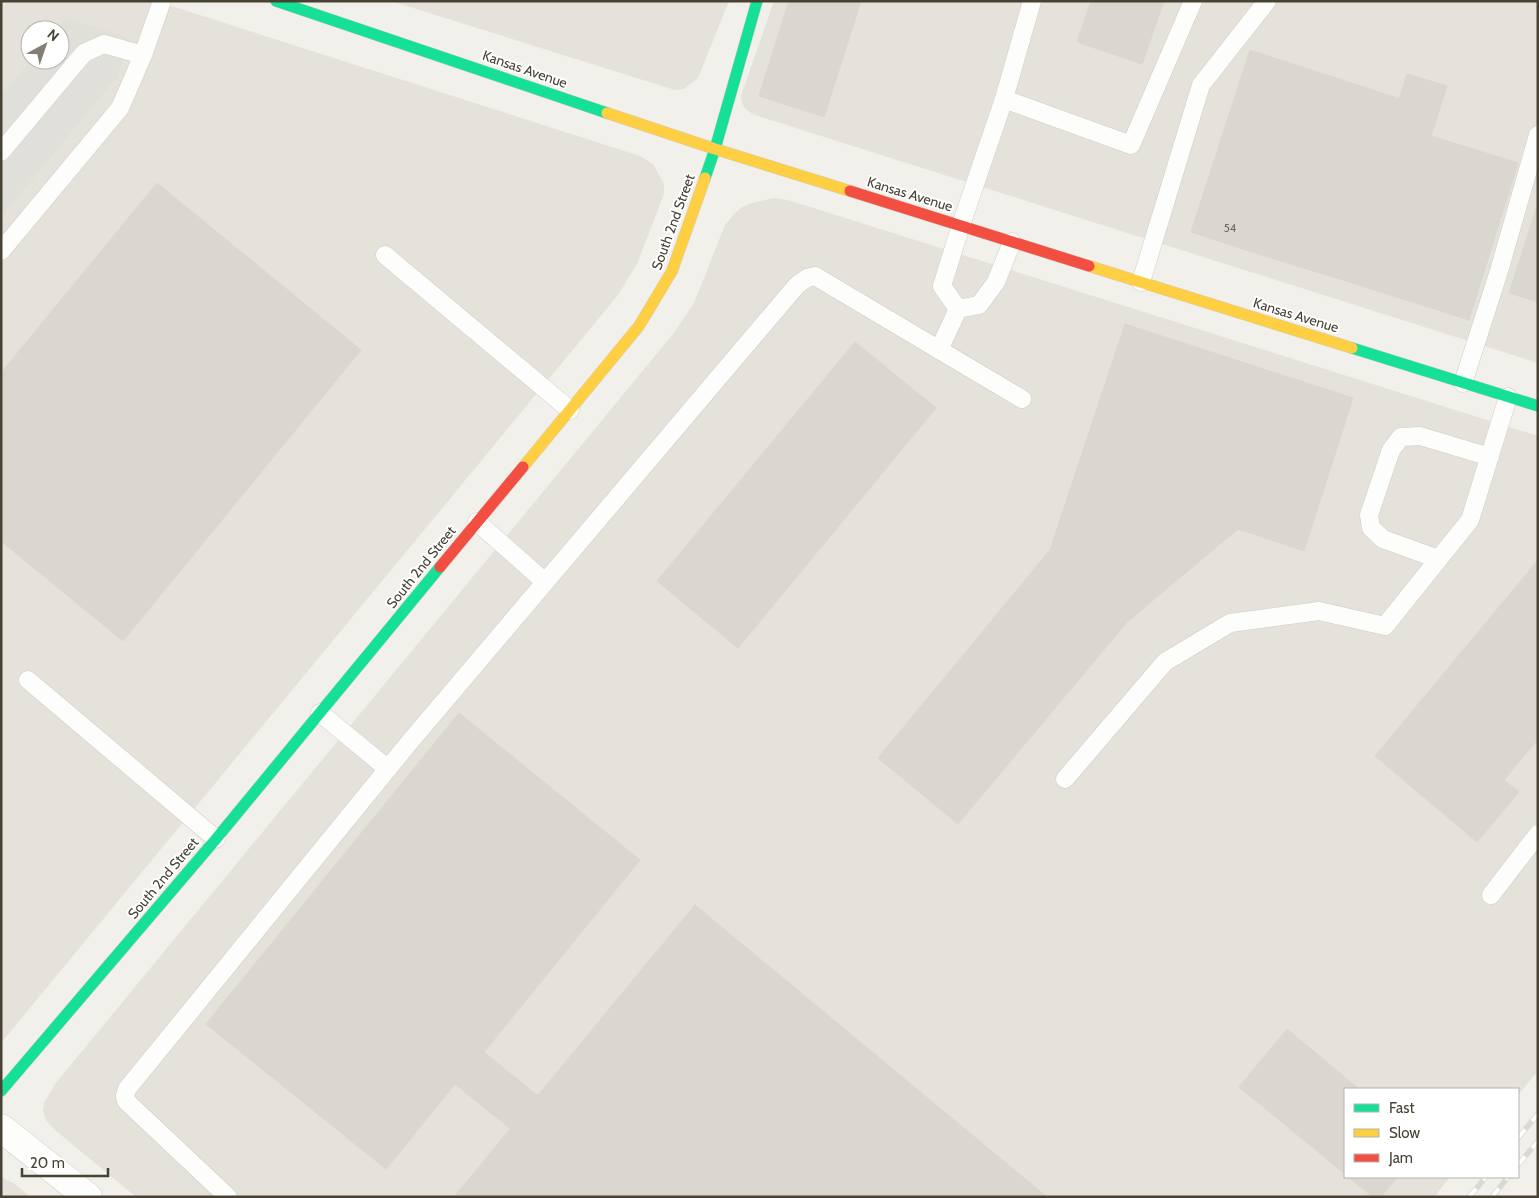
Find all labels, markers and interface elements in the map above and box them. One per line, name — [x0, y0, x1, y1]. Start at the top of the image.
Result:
north arrow — [20, 20, 70, 70]
text: N — [44, 25, 63, 45]
street label: Kansas Avenue — [480, 46, 570, 92]
street label: South 2nd Street — [647, 171, 699, 272]
street label: Kansas Avenue — [865, 172, 955, 216]
house number: 54 — [1224, 221, 1237, 235]
street label: Kansas Avenue — [1251, 293, 1341, 337]
street label: South 2nd Street — [382, 522, 460, 612]
street label: South 2nd Street — [124, 833, 202, 922]
legend — [1344, 1088, 1519, 1178]
text: Fast — [1389, 1099, 1414, 1117]
text: Slow — [1389, 1124, 1420, 1142]
scale bar — [22, 1146, 109, 1178]
text: Jam — [1388, 1149, 1413, 1167]
text: 20 m — [30, 1154, 65, 1172]

